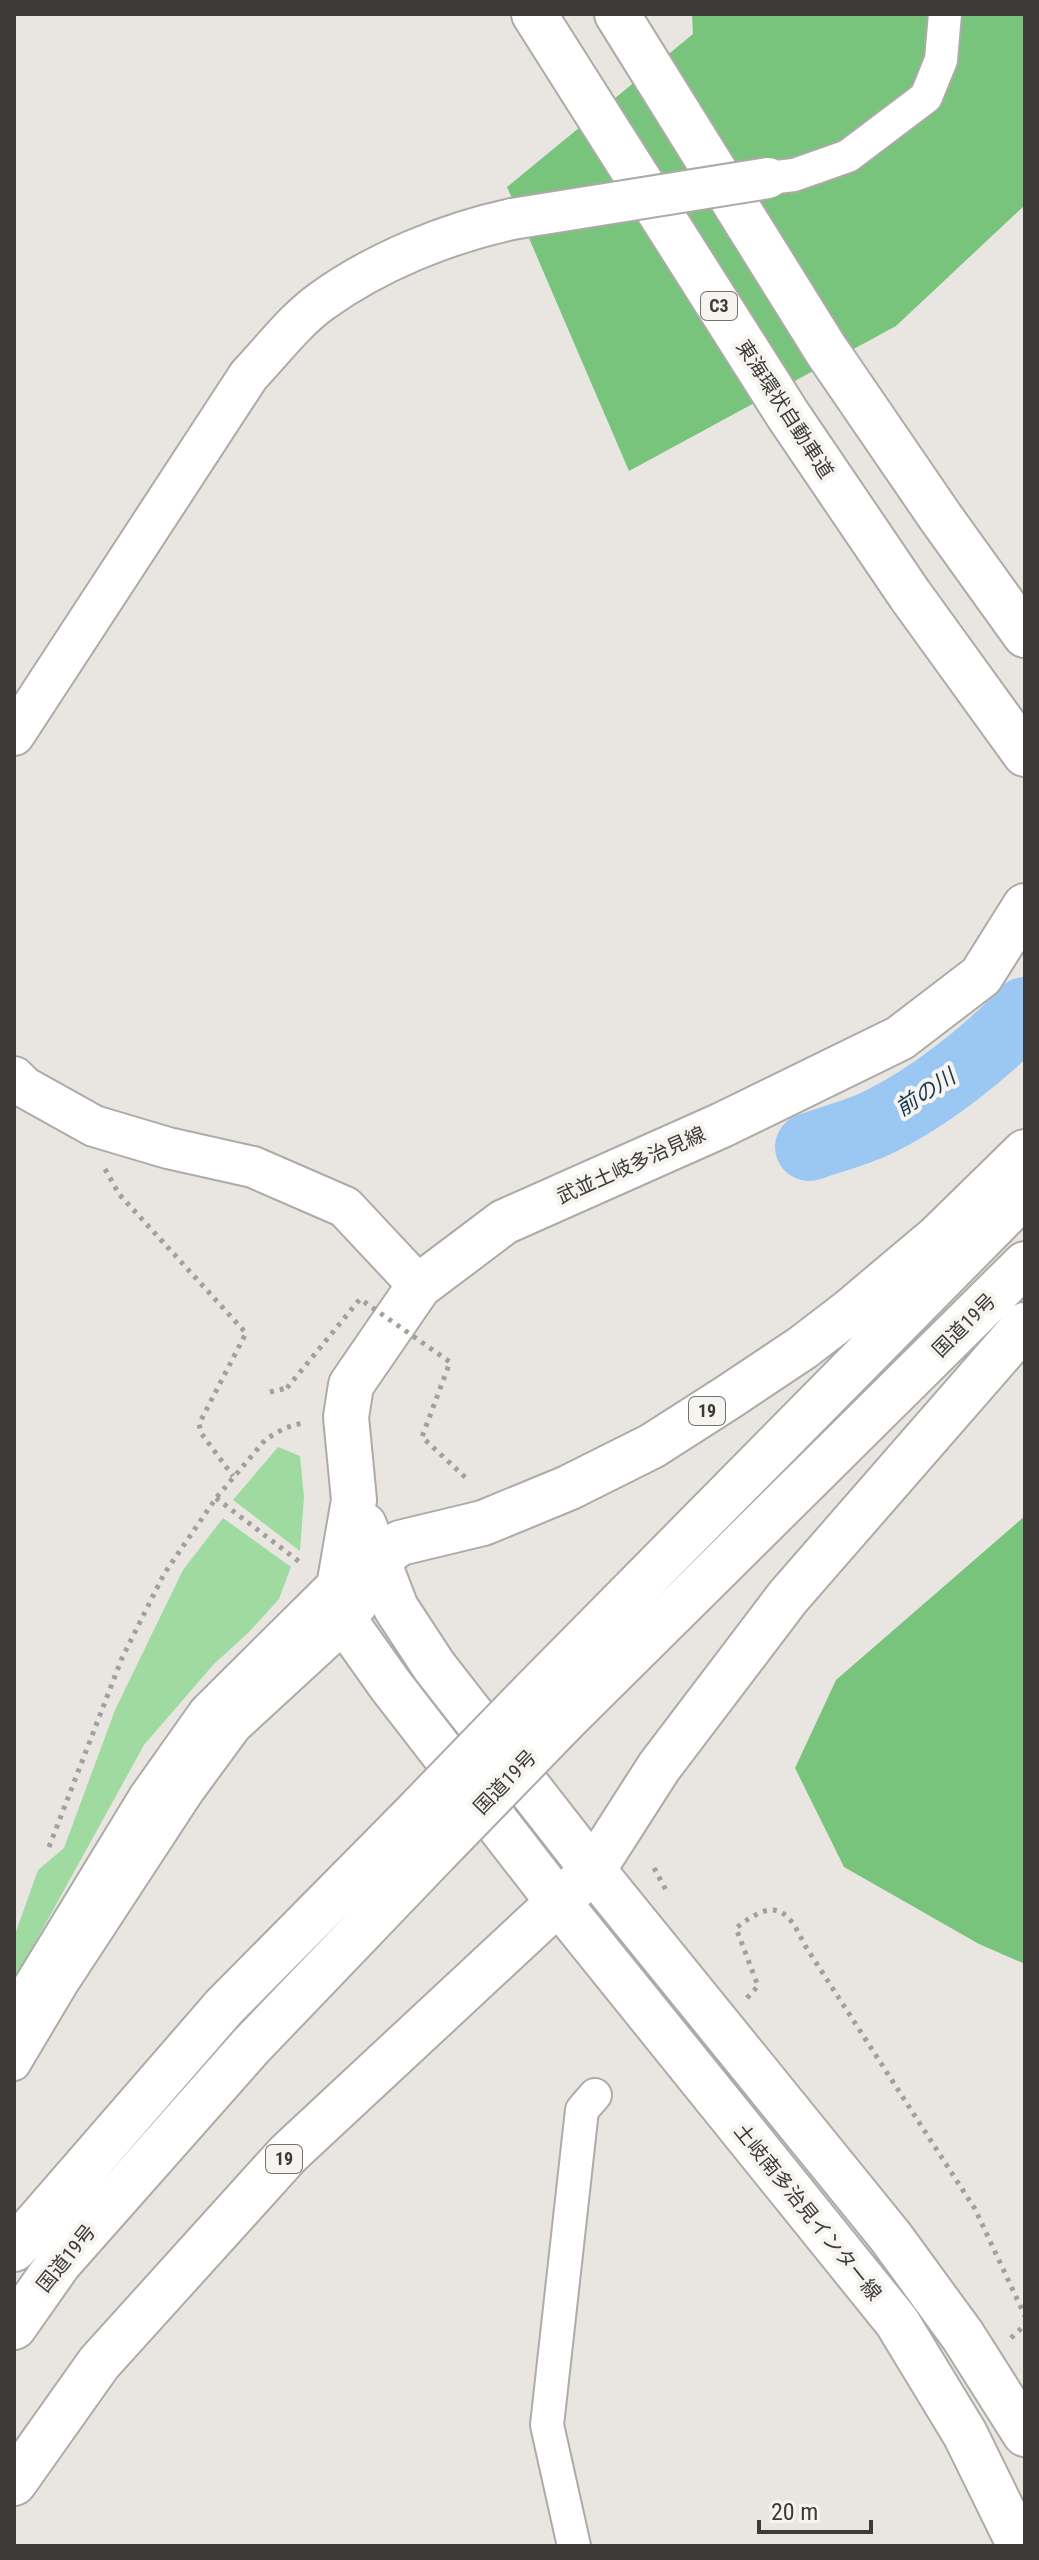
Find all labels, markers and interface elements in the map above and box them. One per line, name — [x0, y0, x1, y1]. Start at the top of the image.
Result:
road number: C3 — [701, 292, 737, 320]
street label: 東海環状自動車道 — [731, 335, 839, 483]
water label: 前の川 — [891, 1063, 961, 1121]
street label: 武並土岐多治見線 — [553, 1121, 709, 1209]
street label: 国道19号 — [927, 1288, 1001, 1362]
road number: 19 — [689, 1397, 725, 1425]
street label: 国道19号 — [469, 1745, 541, 1819]
street label: 土岐南多治見インター線 — [729, 2119, 887, 2305]
road number: 19 — [266, 2145, 302, 2173]
street label: 国道19号 — [32, 2219, 100, 2297]
scale bar — [759, 2484, 871, 2534]
text: 20 m — [771, 2498, 818, 2526]

